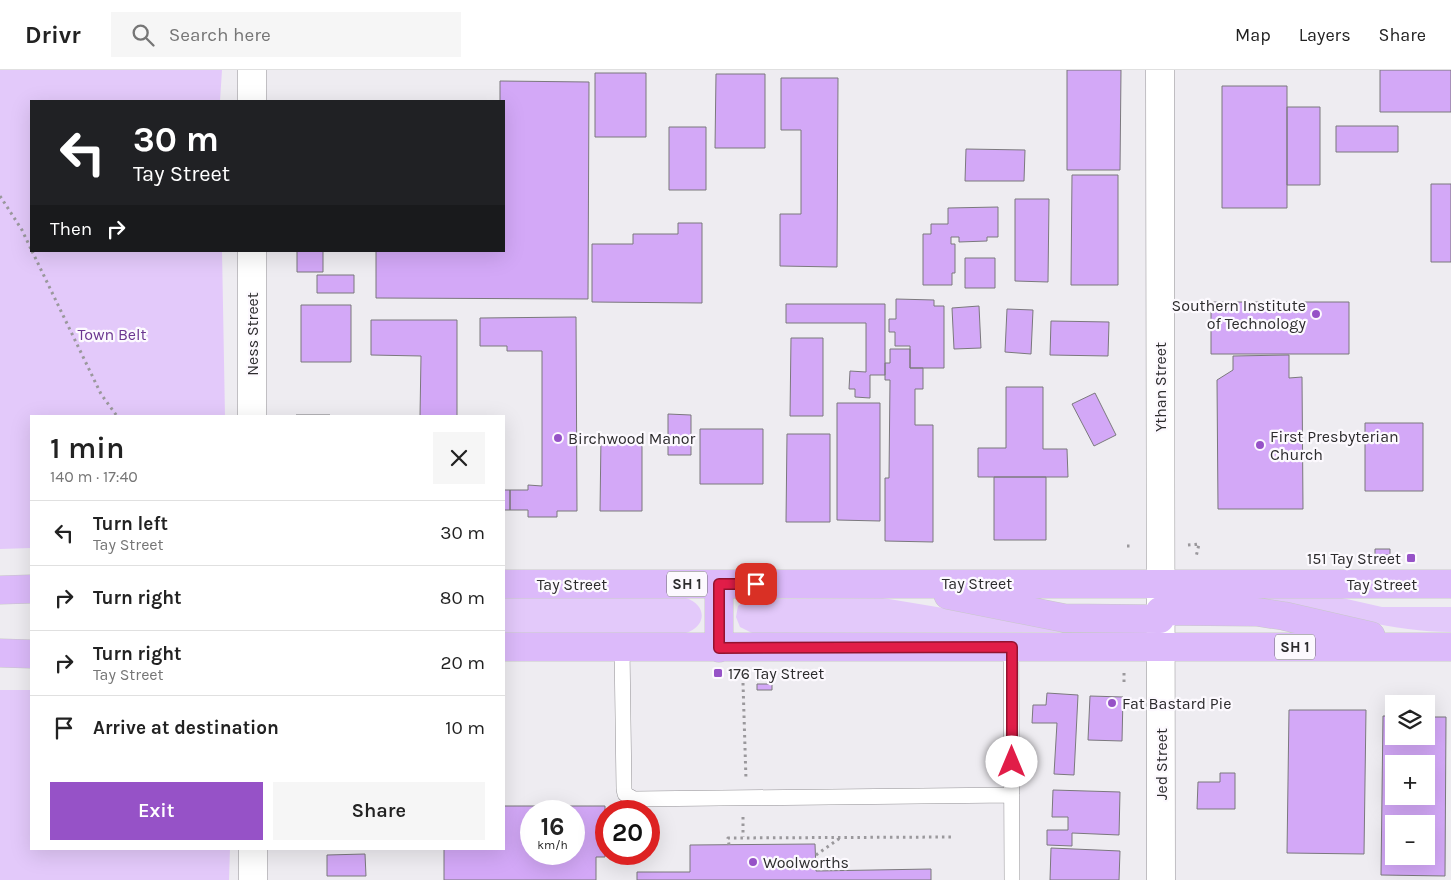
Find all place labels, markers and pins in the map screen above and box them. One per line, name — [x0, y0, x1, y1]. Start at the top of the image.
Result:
place label: Southern Institute of Technology — [1172, 296, 1307, 333]
marker: Southern Institute of Technology — [1310, 308, 1322, 320]
place label: First Presbyterian Church — [1270, 427, 1399, 464]
place label: Birchwood Manor — [568, 429, 696, 448]
marker: Birchwood Manor — [552, 432, 564, 444]
marker: First Presbyterian Church — [1254, 439, 1266, 451]
place label: 151 Tay Street — [1307, 549, 1401, 568]
marker: 151 Tay Street — [1405, 552, 1417, 564]
pin — [735, 563, 777, 605]
place label: 176 Tay Street — [728, 664, 824, 683]
marker: 176 Tay Street — [712, 667, 724, 679]
place label: Fat Bastard Pie — [1122, 694, 1232, 713]
marker: Fat Bastard Pie — [1106, 697, 1118, 709]
place label: Woolworths — [763, 853, 849, 872]
marker: Woolworths — [747, 856, 759, 868]

